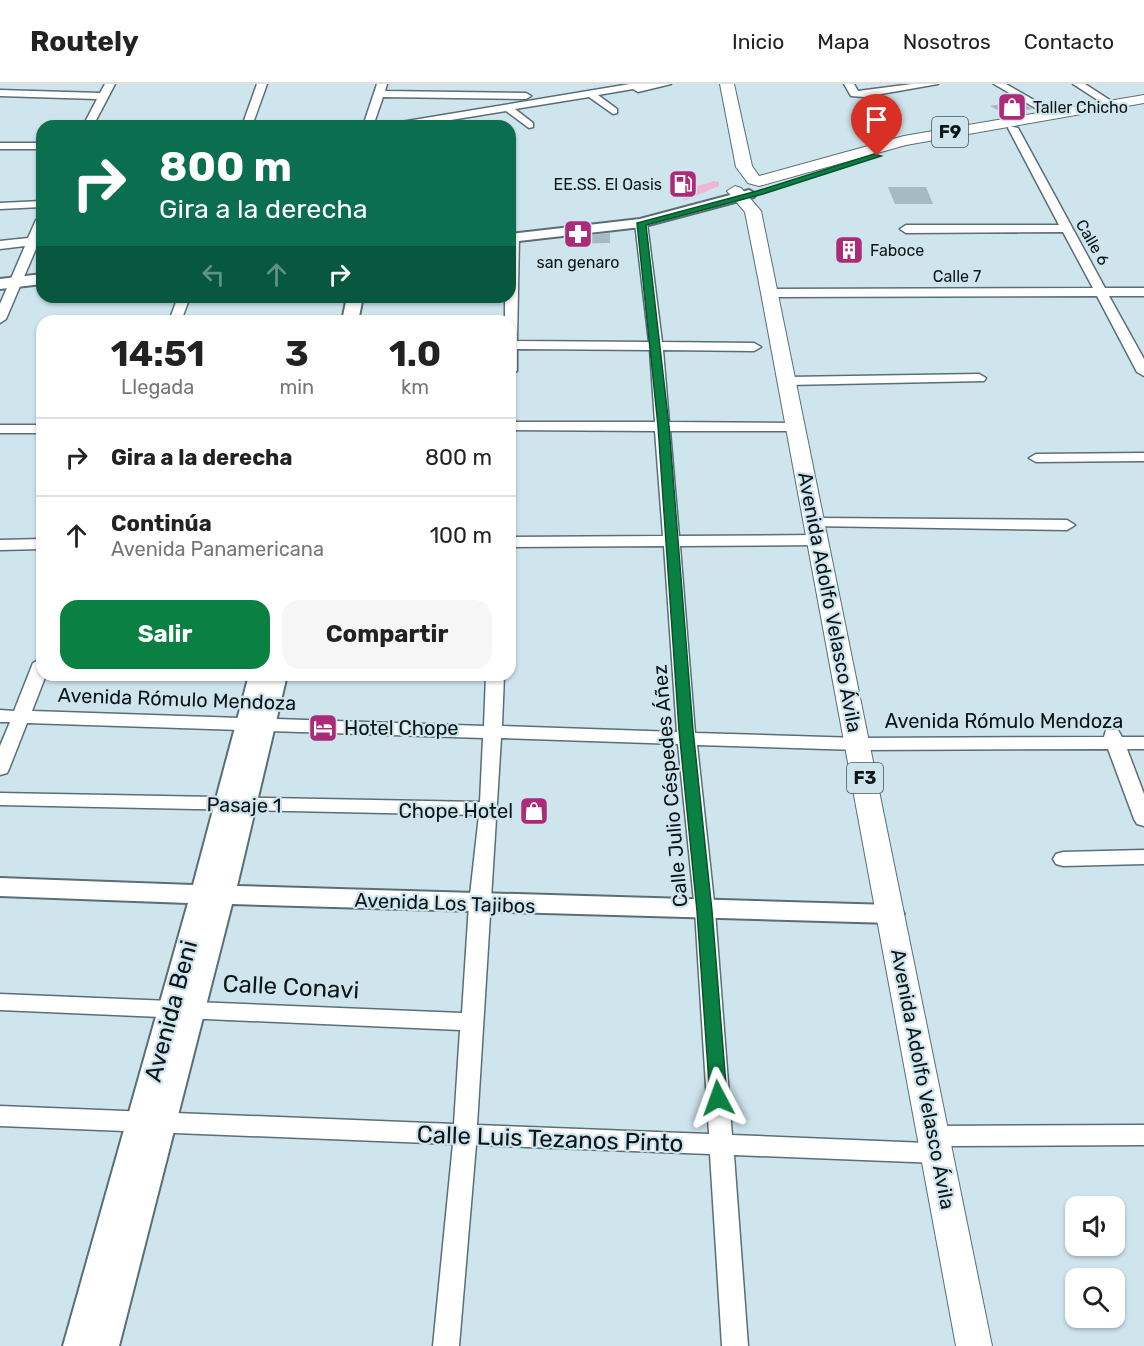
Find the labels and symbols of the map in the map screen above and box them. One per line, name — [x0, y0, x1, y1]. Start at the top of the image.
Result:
shop icon: Taller Chicho — [996, 91, 1028, 123]
pin — [851, 94, 902, 156]
place label: Taller Chicho — [1033, 98, 1128, 117]
road number: F9 — [932, 117, 968, 147]
fuel station icon: EE.SS. El Oasis — [667, 168, 699, 200]
place label: EE.SS. El Oasis — [553, 175, 662, 194]
street label: Calle 6 — [1072, 216, 1113, 269]
pharmacy icon: san genaro — [562, 218, 594, 250]
building icon: Faboce — [833, 234, 865, 266]
place label: Faboce — [870, 241, 924, 260]
place label: san genaro — [537, 253, 619, 272]
street label: Calle 7 — [933, 267, 981, 286]
street label: Avenida Adolfo Velasco Ávila — [793, 470, 867, 734]
street label: Calle Julio Céspedes Áñez — [647, 664, 693, 908]
street label: Avenida Rómulo Mendoza — [57, 683, 297, 715]
street label: Avenida Rómulo Mendoza — [885, 709, 1123, 733]
hotel icon: Hotel Chope — [307, 712, 339, 744]
place label: Hotel Chope — [344, 716, 459, 740]
road number: F3 — [847, 763, 883, 793]
street label: Pasaje 1 — [206, 792, 282, 818]
shop icon: Chope Hotel — [518, 795, 550, 827]
place label: Chope Hotel — [398, 799, 513, 823]
street label: Avenida Los Tajibos — [354, 888, 536, 918]
street label: Avenida Beni — [139, 937, 203, 1085]
street label: Avenida Adolfo Velasco Ávila — [886, 947, 960, 1211]
street label: Calle Conavi — [222, 969, 360, 1005]
position arrow — [686, 1066, 750, 1130]
street label: Calle Luis Tezanos Pinto — [416, 1120, 684, 1158]

